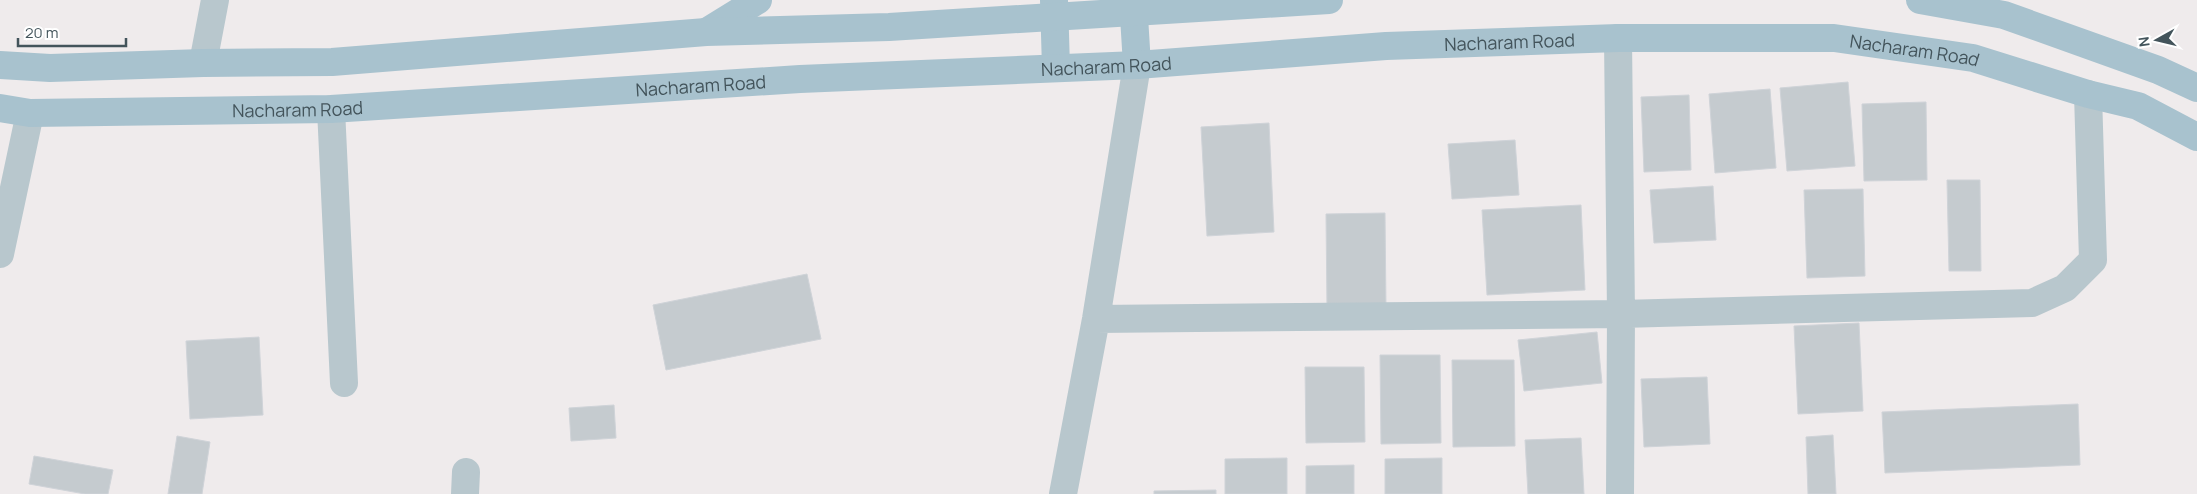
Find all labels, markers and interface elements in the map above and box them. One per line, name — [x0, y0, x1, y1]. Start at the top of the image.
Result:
scale bar — [18, 15, 125, 47]
north arrow — [2132, 15, 2182, 65]
text: 20 m — [25, 22, 58, 43]
street label: Nacharam Road — [1444, 27, 1575, 56]
street label: Nacharam Road — [1848, 28, 1983, 71]
text: N — [2134, 36, 2154, 48]
street label: Nacharam Road — [1041, 50, 1172, 81]
street label: Nacharam Road — [635, 69, 767, 101]
street label: Nacharam Road — [232, 95, 364, 122]

